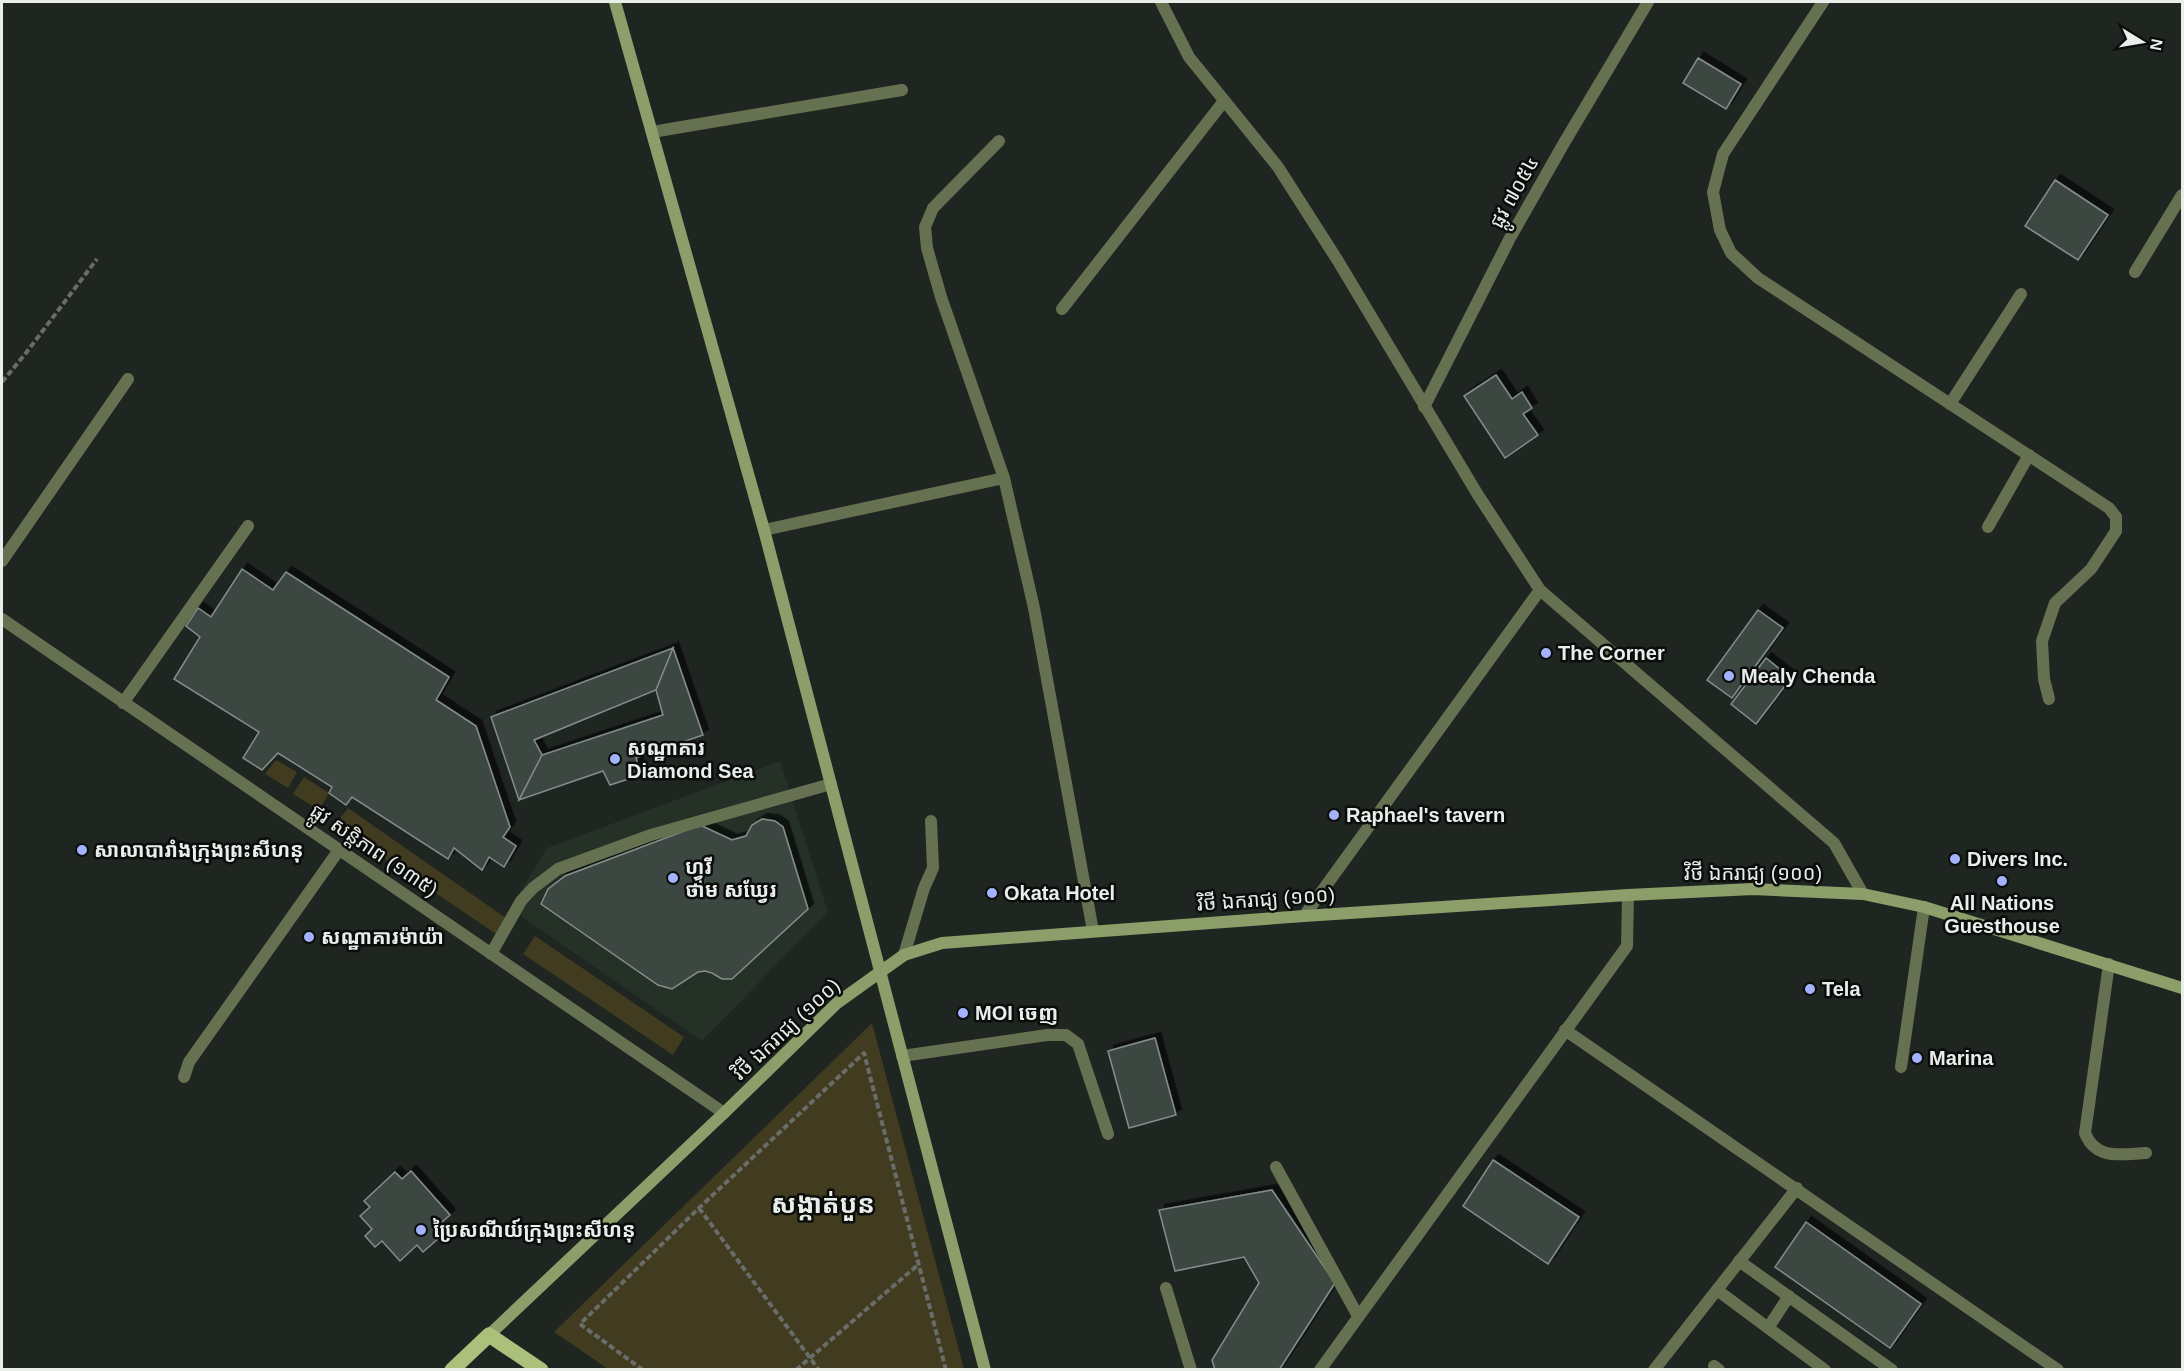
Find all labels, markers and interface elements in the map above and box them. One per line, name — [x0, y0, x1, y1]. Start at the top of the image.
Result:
north arrow — [2112, 12, 2172, 72]
text: N — [2147, 37, 2166, 52]
street label: ផ្លូវ ៧០៥៤ — [1485, 152, 1550, 236]
place label: The Corner — [1558, 642, 1665, 664]
marker: The Corner — [1539, 646, 1553, 660]
place label: Mealy Chenda — [1741, 665, 1876, 687]
marker: Mealy Chenda — [1722, 669, 1736, 683]
place label: សណ្ឋាគារ Diamond Sea — [627, 737, 755, 782]
marker: សណ្ឋាគារ Diamond Sea — [608, 752, 622, 766]
street label: ផ្លូវ សន្តិភាព (១៣៥) — [302, 799, 442, 907]
place label: Raphael's tavern — [1346, 804, 1505, 826]
marker: Raphael's tavern — [1327, 808, 1341, 822]
place label: សាលាបារាំងក្រុងព្រះសីហនុ — [94, 839, 304, 863]
marker: សាលាបារាំងក្រុងព្រះសីហនុ — [75, 843, 89, 857]
place label: Divers Inc. — [1967, 848, 2068, 870]
marker: Divers Inc. — [1948, 852, 1962, 866]
place label: ហ្វូរី ថាម សឃ្វែរ — [685, 856, 776, 903]
street label: វិថី ឯករាជ្យ (១០០) — [1684, 860, 1822, 885]
marker: ហ្វូរី ថាម សឃ្វែរ — [666, 871, 680, 885]
marker: All Nations Guesthouse — [1995, 874, 2009, 888]
place label: Okata Hotel — [1004, 882, 1115, 904]
street label: វិថី ឯករាជ្យ (១០០) — [1196, 882, 1336, 916]
marker: Okata Hotel — [985, 886, 999, 900]
place label: All Nations Guesthouse — [1944, 892, 2060, 937]
place label: សណ្ឋាគារម៉ាយ៉ា — [321, 926, 444, 950]
marker: សណ្ឋាគារម៉ាយ៉ា — [302, 930, 316, 944]
street label: វិថី ឯករាជ្យ (១០០) — [727, 973, 845, 1085]
place label: Tela — [1822, 978, 1861, 1000]
marker: Tela — [1803, 982, 1817, 996]
place label: MOI ចេញ — [975, 1002, 1058, 1025]
marker: MOI ចេញ — [956, 1006, 970, 1020]
place label: Marina — [1929, 1047, 1994, 1069]
marker: Marina — [1910, 1051, 1924, 1065]
district label: សង្កាត់បួន — [771, 1189, 875, 1221]
place label: ប្រៃសណីយ៍ក្រុងព្រះសីហនុ — [433, 1218, 636, 1243]
marker: ប្រៃសណីយ៍ក្រុងព្រះសីហនុ — [414, 1223, 428, 1237]

